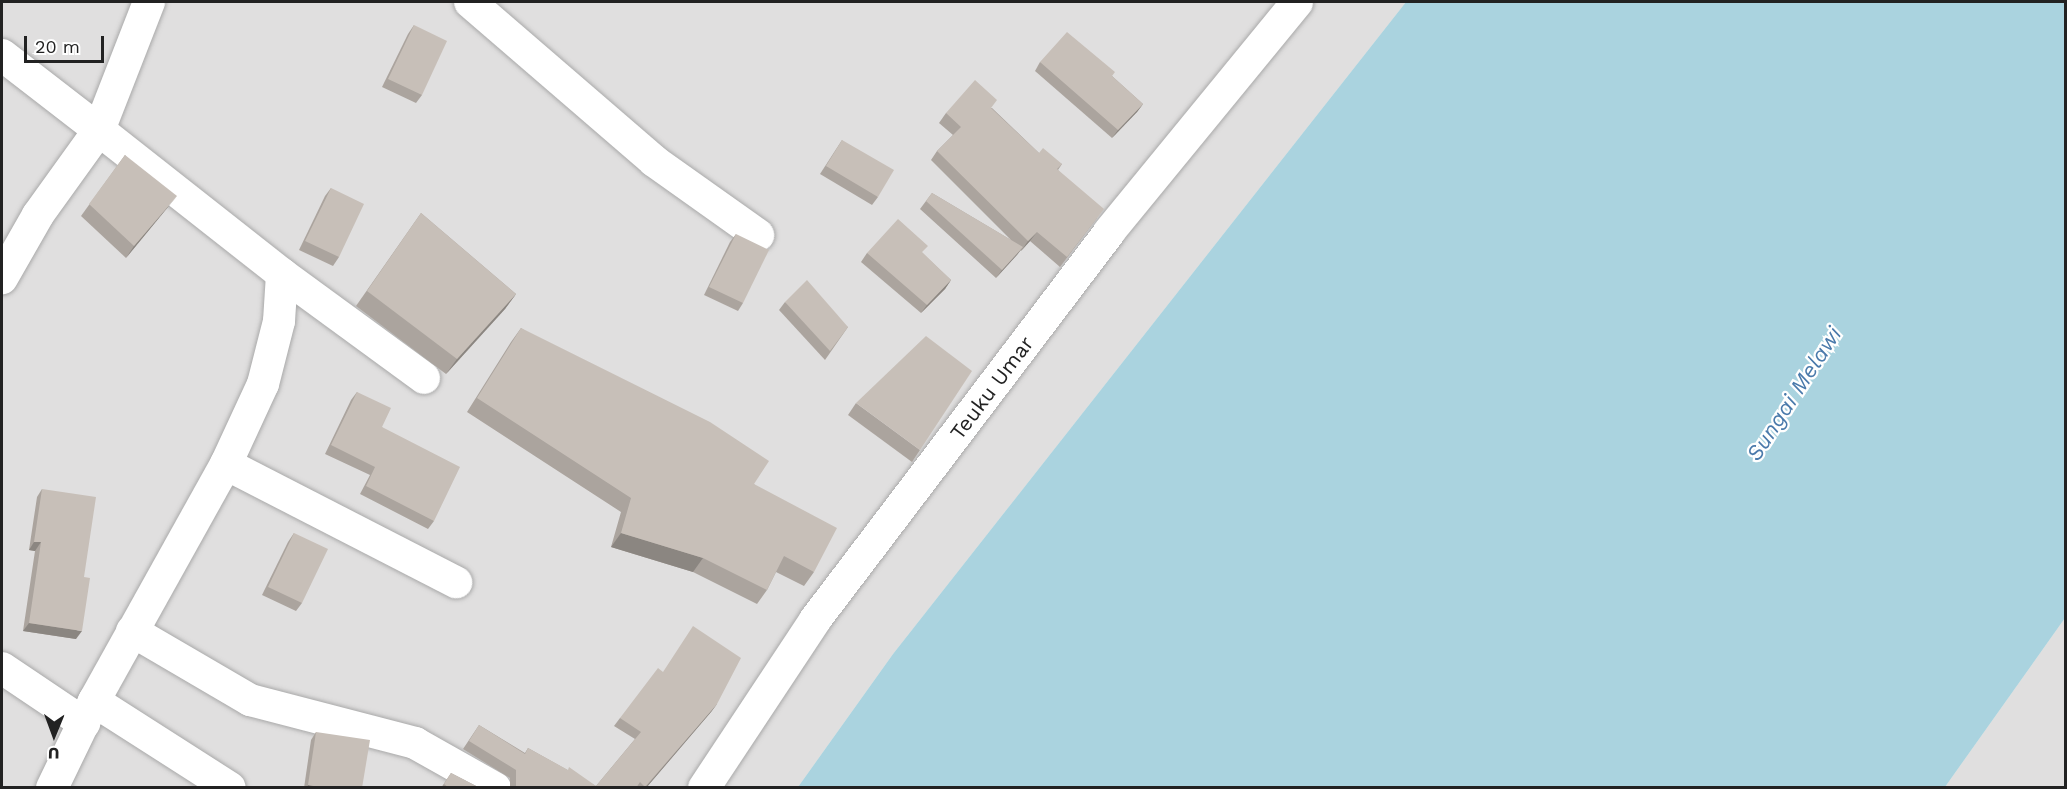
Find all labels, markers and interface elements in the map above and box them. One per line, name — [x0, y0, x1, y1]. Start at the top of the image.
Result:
scale bar — [27, 24, 106, 62]
text: 20 m — [35, 36, 80, 57]
water label: Sungai Melawi — [1741, 322, 1847, 466]
street label: Teuku Umar — [945, 331, 1039, 445]
north arrow — [24, 705, 84, 765]
text: U — [48, 744, 60, 763]

